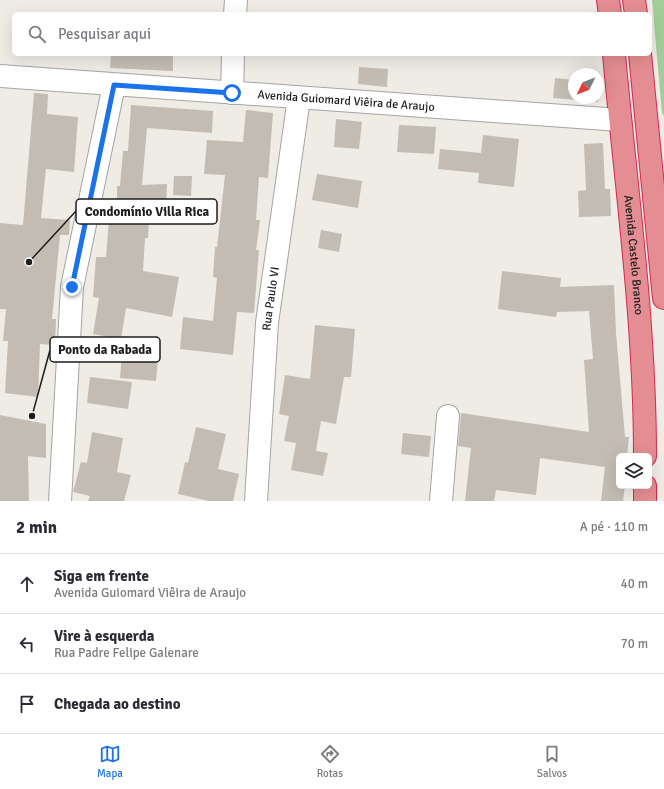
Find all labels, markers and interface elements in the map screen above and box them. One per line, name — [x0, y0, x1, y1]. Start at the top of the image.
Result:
search box — [12, 12, 652, 56]
icon: search — [26, 23, 48, 45]
text: Pesquisar aqui — [58, 25, 151, 43]
north arrow — [568, 68, 604, 104]
route start — [223, 84, 241, 102]
street label: Avenida Guiomard Viêira de Araujo — [257, 87, 435, 114]
street label: Avenida Castelo Branco — [621, 194, 647, 315]
callout: Condomínio Villa Rica — [76, 199, 217, 224]
text: Condomínio Villa Rica — [85, 204, 210, 220]
street label: Rua Paulo VI — [259, 266, 282, 331]
route end — [63, 278, 81, 296]
callout: Ponto da Rabada — [50, 337, 160, 362]
text: Ponto da Rabada — [58, 342, 152, 358]
map controls — [616, 453, 652, 489]
button: layers — [616, 453, 652, 489]
text: 2 min — [16, 517, 57, 538]
text: A pé · 110 m — [580, 519, 648, 535]
text: Siga em frente — [54, 567, 149, 585]
icon: ahead — [16, 573, 38, 595]
text: 40 m — [621, 576, 648, 592]
text: Avenida Guiomard Viêira de Araujo — [54, 585, 246, 601]
text: Vire à esquerda — [54, 627, 154, 645]
icon: left — [16, 633, 38, 655]
text: 70 m — [621, 636, 648, 652]
text: Rua Padre Felipe Galenare — [54, 645, 199, 661]
icon: arrive — [16, 693, 38, 715]
text: Chegada ao destino — [54, 695, 181, 713]
tab: Mapa — [97, 743, 123, 780]
tab: Rotas — [317, 743, 343, 780]
tab: Salvos — [537, 743, 567, 780]

